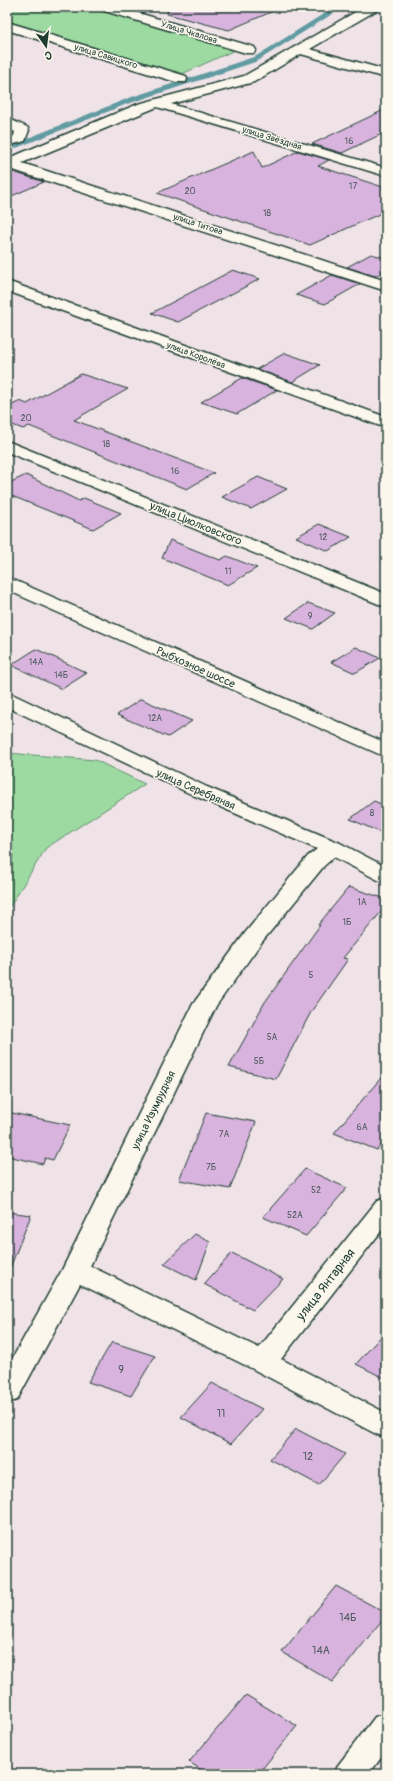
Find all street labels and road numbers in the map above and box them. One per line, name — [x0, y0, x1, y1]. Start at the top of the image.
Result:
street label: Улица Чкалова — [159, 19, 218, 46]
street label: улица Савицкого — [72, 41, 139, 71]
street label: улица Звёздная — [240, 124, 303, 153]
street label: улица Титова — [171, 211, 224, 238]
street label: улица Королёва — [164, 339, 227, 371]
street label: улица Циолковского — [147, 499, 244, 548]
street label: Рыбхозное шоссе — [154, 644, 238, 691]
street label: улица Серебряная — [153, 766, 237, 813]
street label: улица Изумрудная — [128, 1069, 178, 1153]
street label: улица Янтарная — [292, 1246, 359, 1324]

